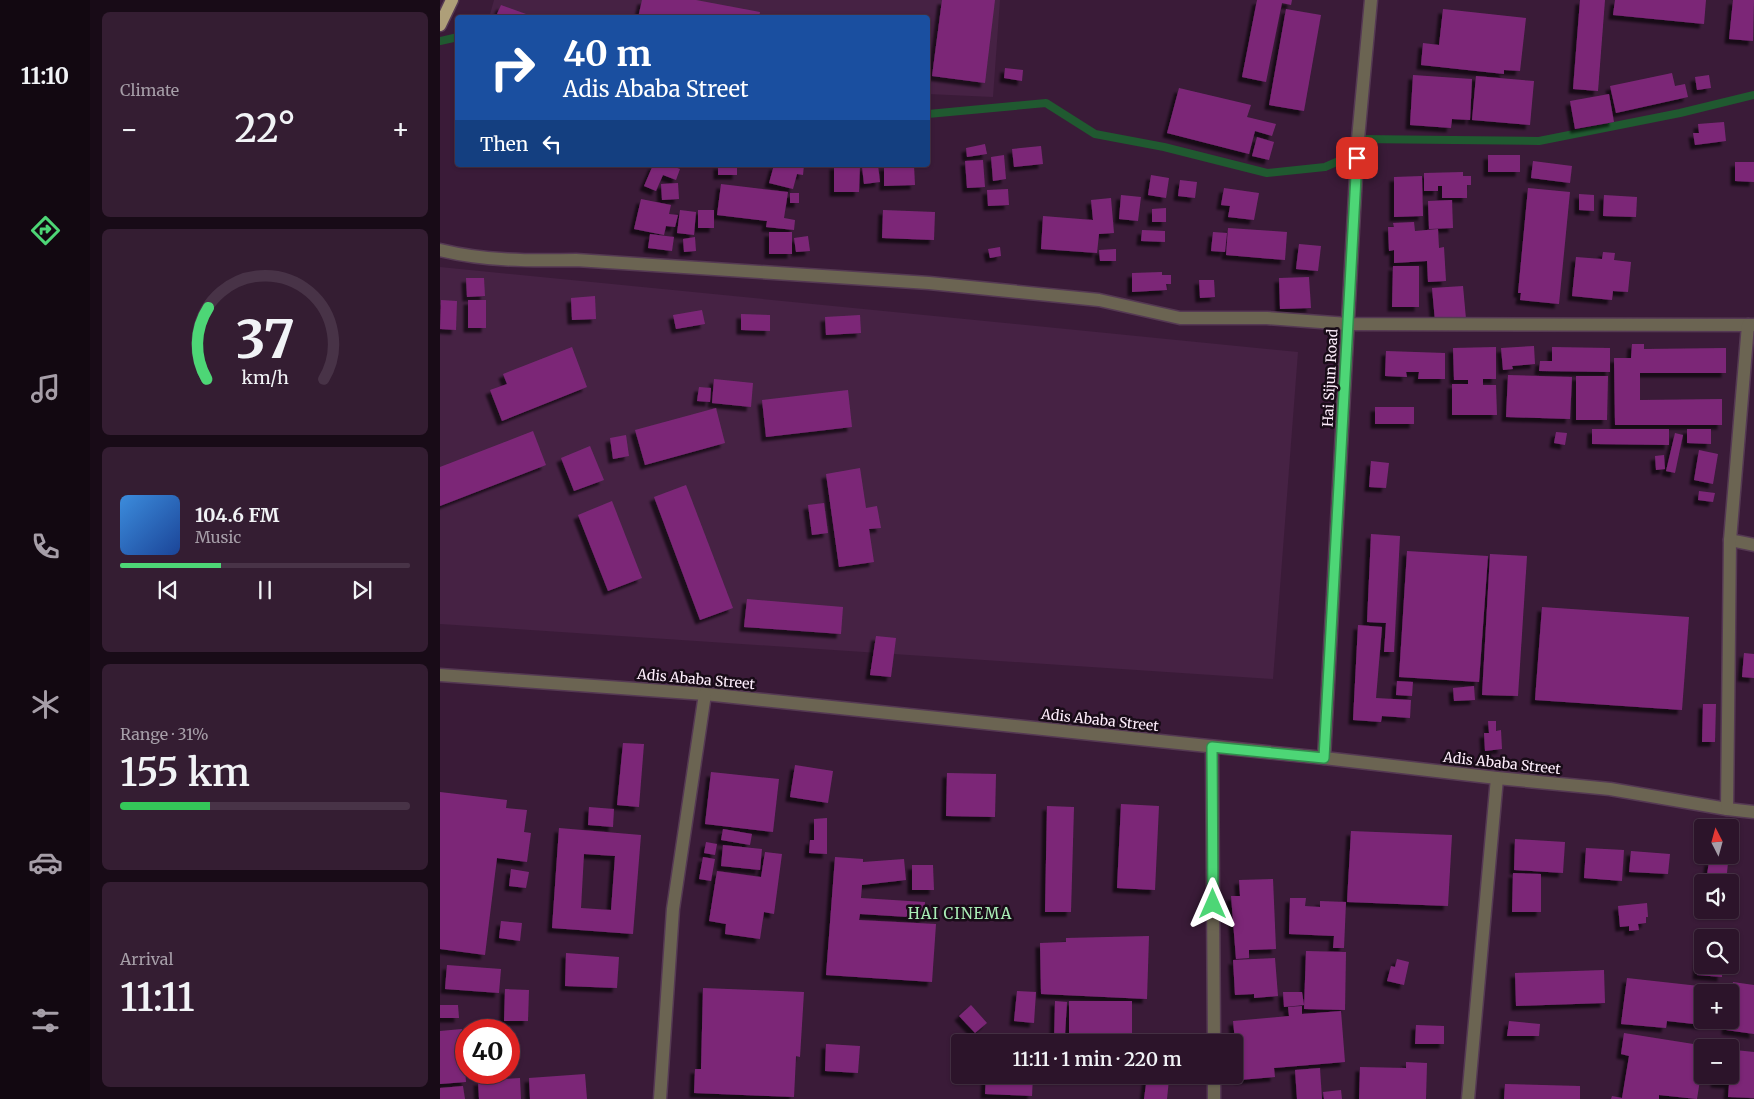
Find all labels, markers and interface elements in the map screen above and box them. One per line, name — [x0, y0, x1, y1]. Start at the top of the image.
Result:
text: 40 m — [563, 32, 651, 76]
icon: right — [480, 35, 545, 100]
text: 11:10 — [21, 62, 69, 90]
text: Adis Ababa Street — [563, 75, 749, 103]
text: Climate — [120, 80, 179, 100]
text: 22° — [234, 105, 296, 152]
text: − — [120, 111, 139, 147]
text: + — [391, 111, 410, 147]
icon: left — [538, 130, 566, 158]
text: Then — [480, 132, 528, 156]
pin — [1336, 137, 1378, 179]
icon: arrive — [1343, 144, 1371, 172]
icon: directions — [28, 213, 63, 248]
text: 37 — [236, 307, 294, 372]
street label: Hai Sijun Road — [1318, 328, 1342, 428]
text: km/h — [241, 366, 289, 389]
icon: music — [28, 371, 63, 406]
text: 104.6 FM — [195, 503, 279, 527]
text: Music — [195, 527, 241, 547]
icon: phone — [28, 529, 63, 564]
icon: previous — [154, 576, 182, 604]
icon: pause — [251, 576, 279, 604]
icon: next — [348, 576, 376, 604]
street label: Adis Ababa Street — [635, 665, 756, 693]
icon: climate — [28, 687, 63, 722]
street label: Adis Ababa Street — [1039, 705, 1160, 735]
text: Range · 31% — [120, 724, 209, 744]
street label: Adis Ababa Street — [1441, 748, 1562, 778]
text: 155 km — [120, 749, 250, 796]
north arrow — [1694, 819, 1739, 864]
map controls — [1694, 819, 1739, 1084]
icon: car — [28, 845, 63, 880]
button: sound — [1694, 874, 1739, 919]
position arrow — [1186, 877, 1238, 929]
district label: HAI CINEMA — [908, 904, 1012, 923]
button: search — [1694, 929, 1739, 974]
text: Arrival — [120, 949, 173, 969]
text: 11:11 — [120, 974, 195, 1021]
button: + — [1694, 984, 1739, 1029]
icon: filters — [28, 1003, 63, 1038]
speed limit sign: 40 — [455, 1019, 520, 1084]
button: − — [1694, 1039, 1739, 1084]
text: 11:11 · 1 min · 220 m — [1012, 1047, 1182, 1071]

